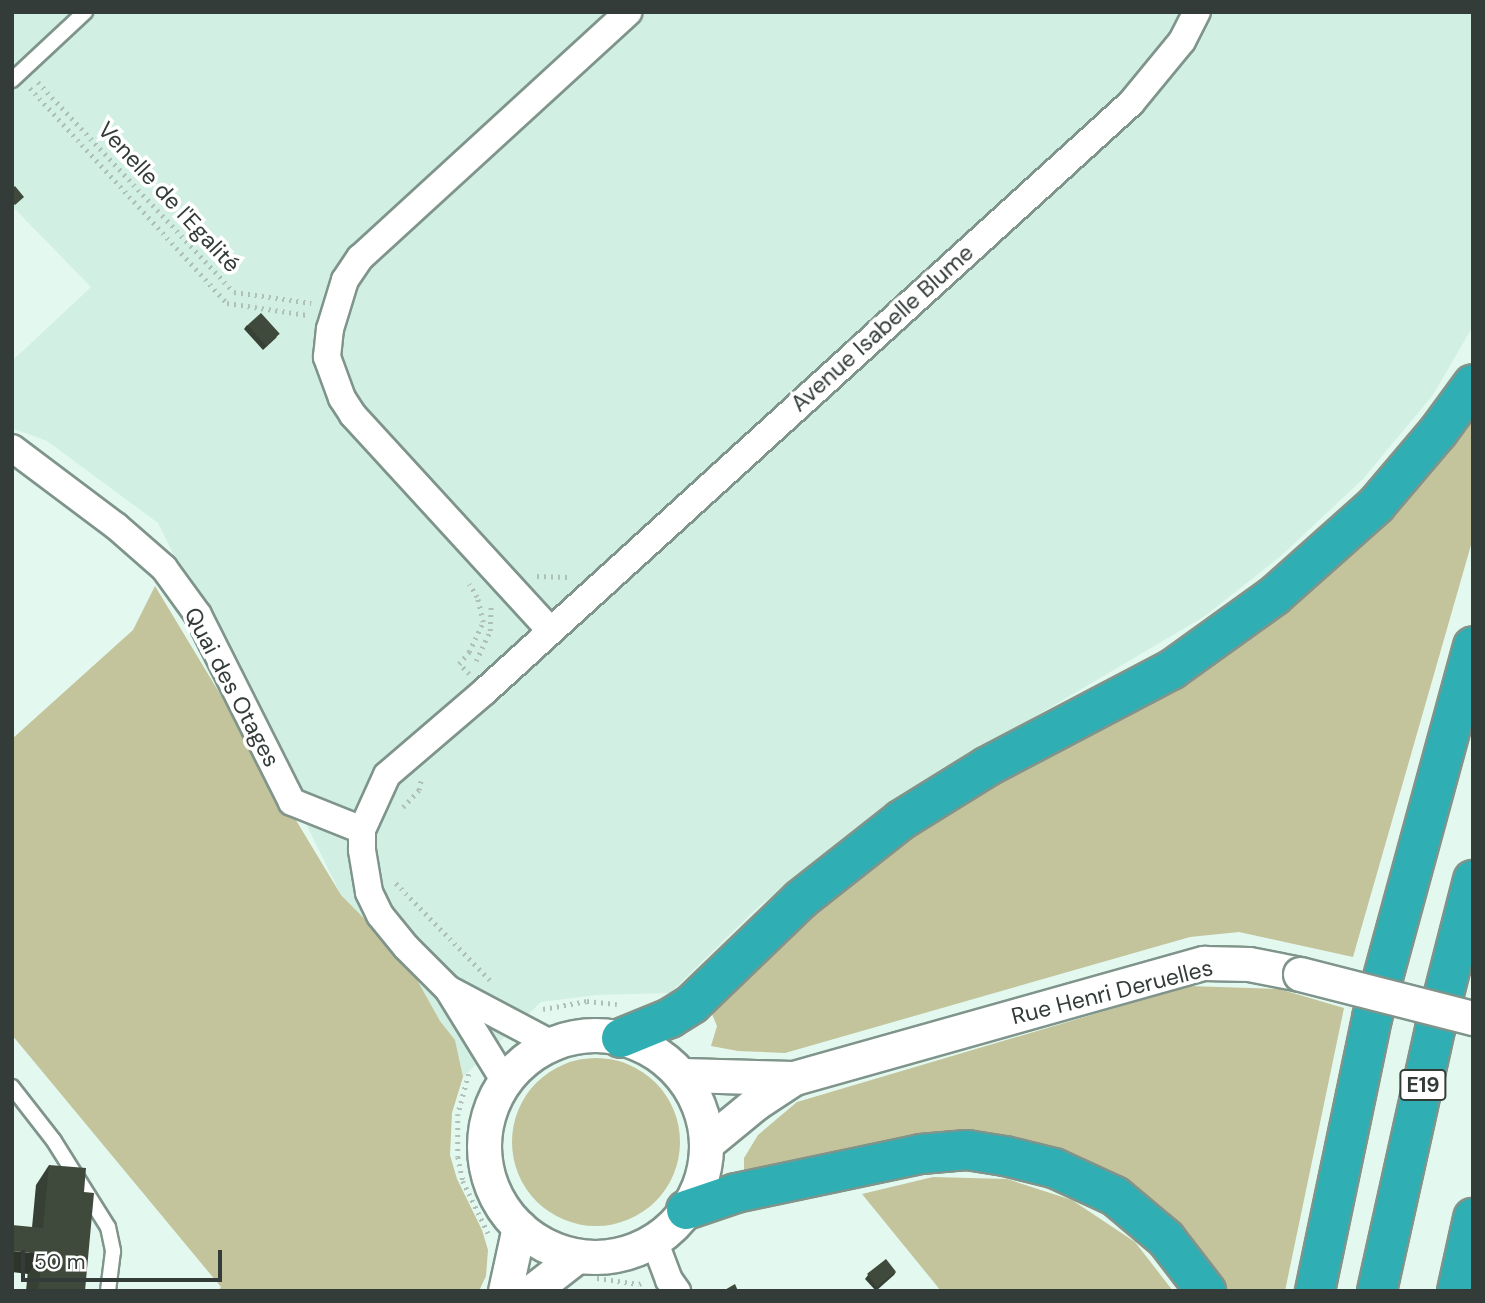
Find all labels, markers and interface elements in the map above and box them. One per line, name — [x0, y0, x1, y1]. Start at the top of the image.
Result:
street label: Venelle de l'Egalité — [92, 116, 246, 278]
street label: Avenue Isabelle Blume — [785, 239, 979, 417]
street label: Quai des Otages — [178, 603, 286, 771]
street label: Rue Henri Deruelles — [1008, 954, 1216, 1030]
road number: E19 — [1398, 1068, 1448, 1102]
scale bar — [24, 1236, 226, 1280]
text: 50 m — [34, 1248, 85, 1276]

